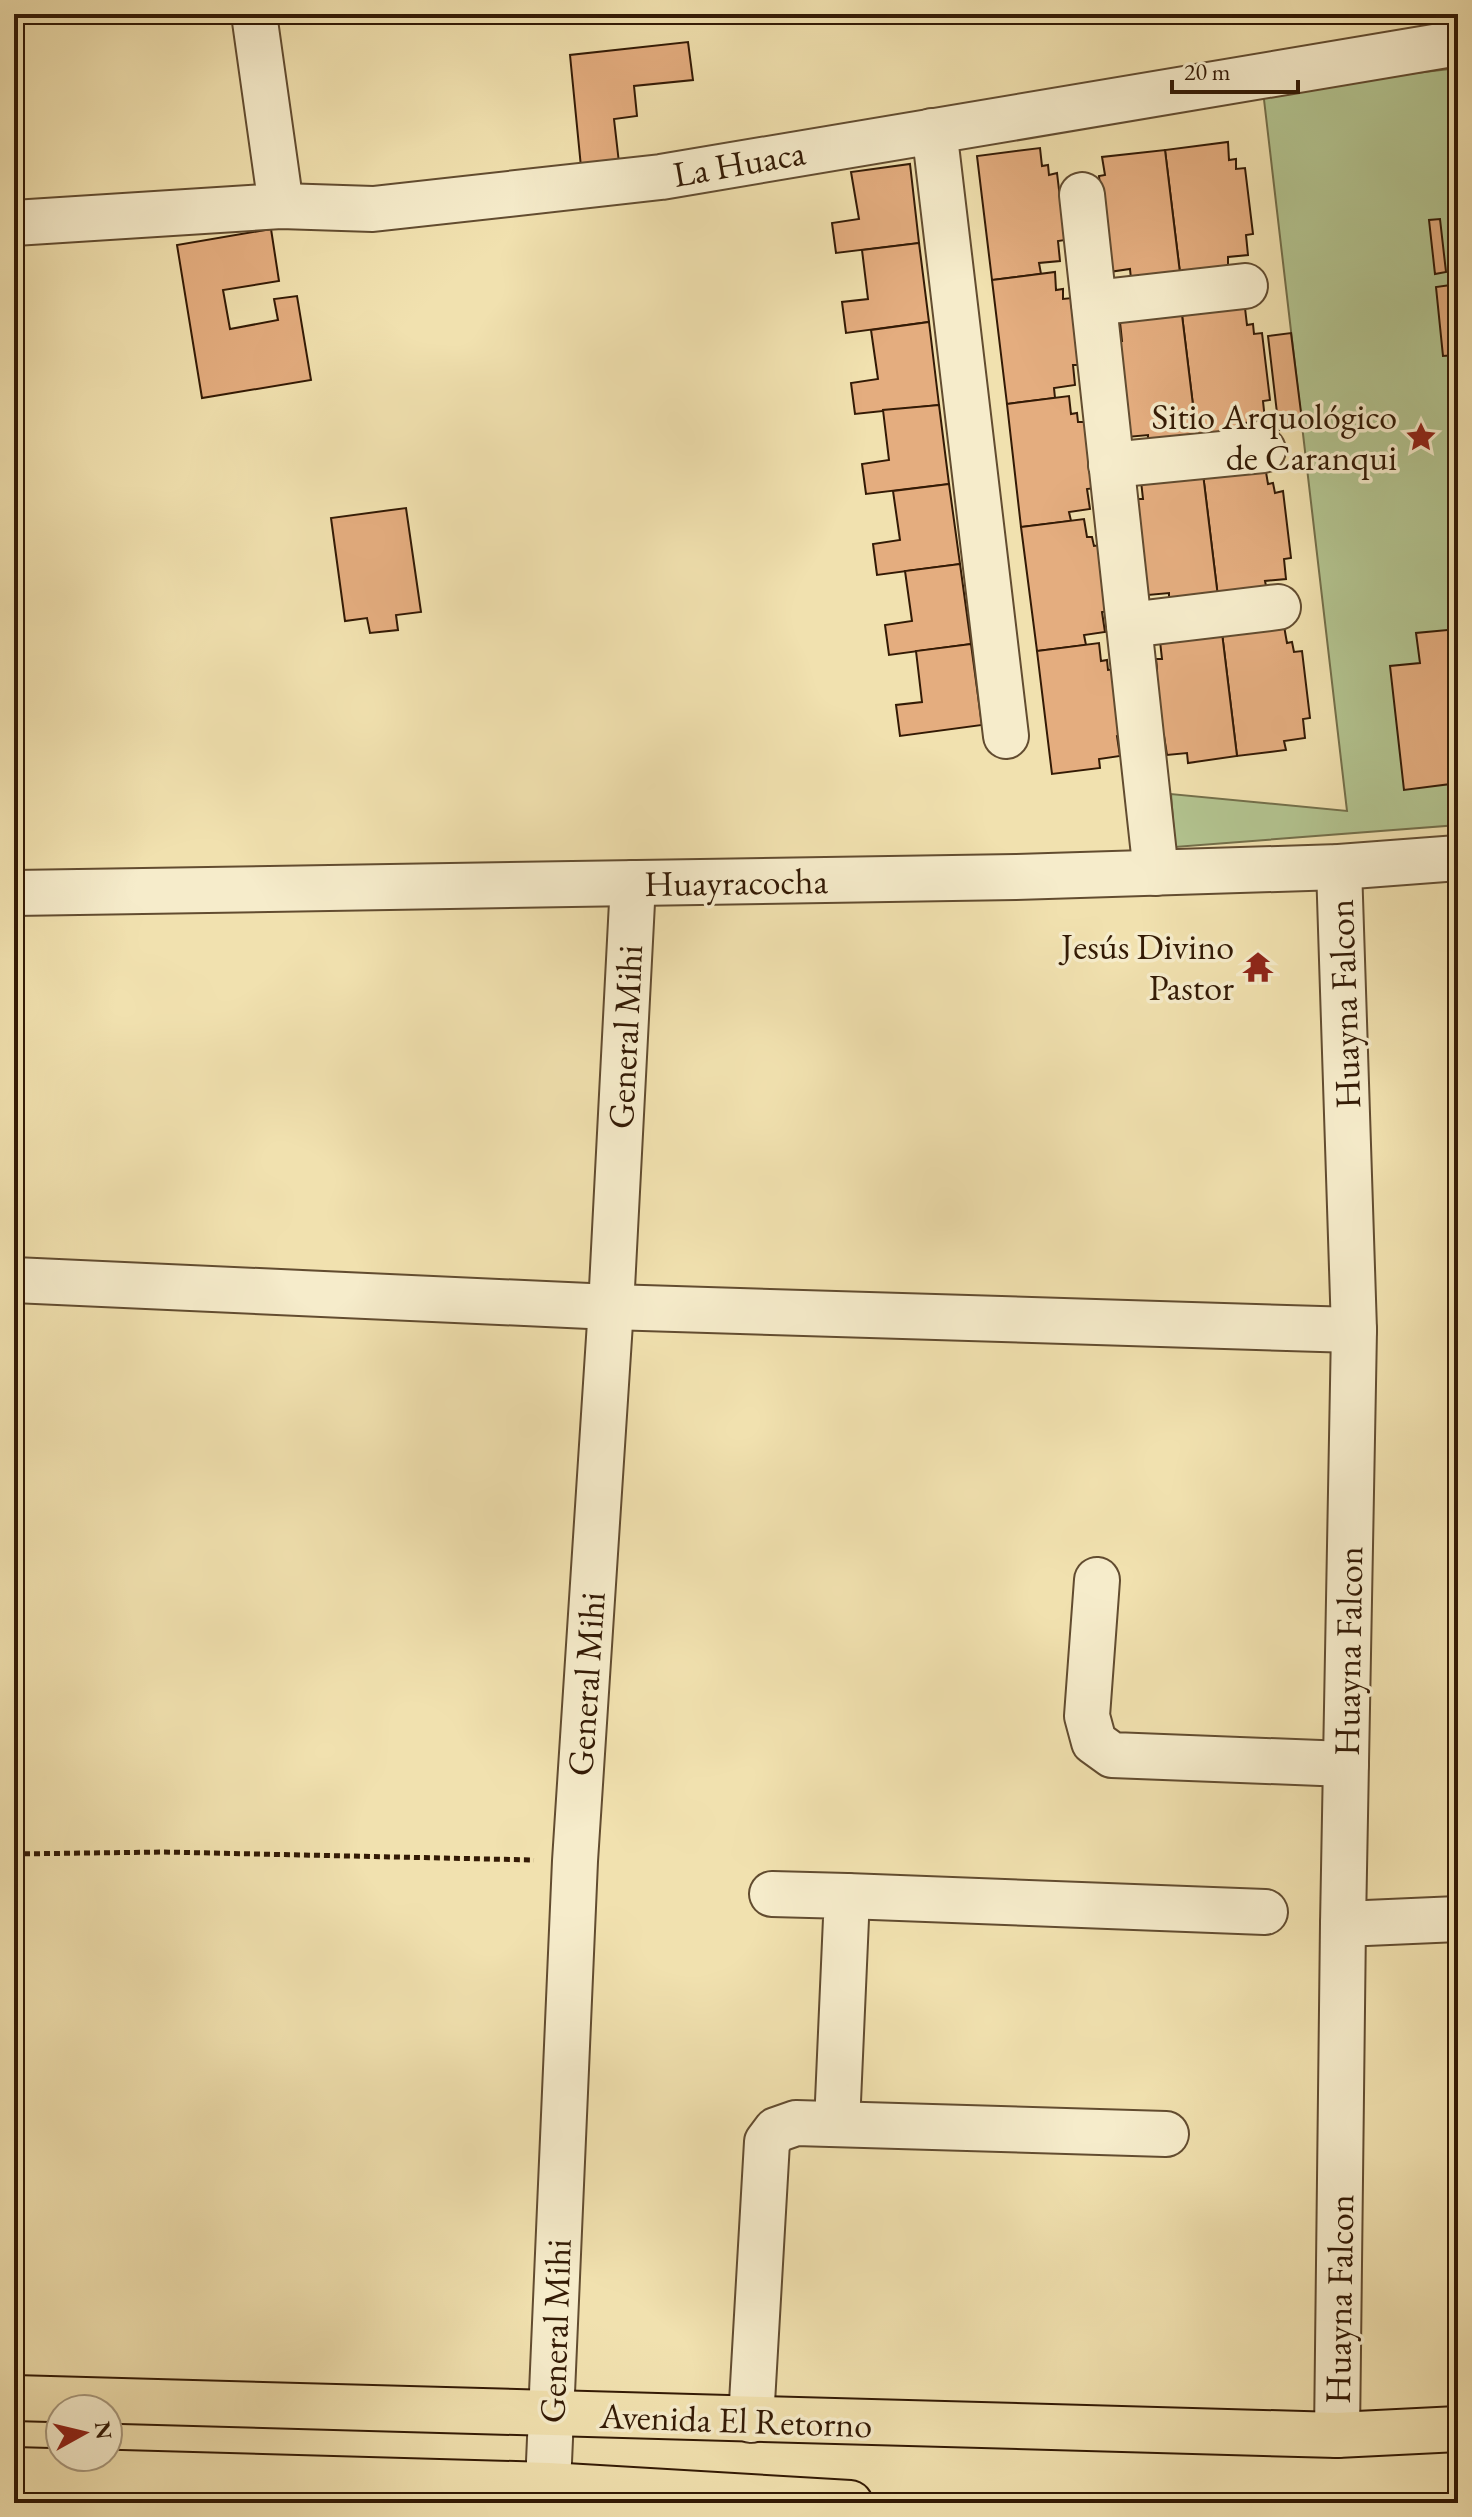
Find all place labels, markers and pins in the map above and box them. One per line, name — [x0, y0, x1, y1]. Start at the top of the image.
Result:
place label: Sitio Arquológico de Caranqui — [1152, 393, 1397, 481]
place icon: Sitio Arquológico de Caranqui — [1404, 420, 1438, 454]
place label: Jesús Divino Pastor — [1058, 923, 1234, 1011]
temple icon: Jesús Divino Pastor — [1241, 950, 1275, 984]

